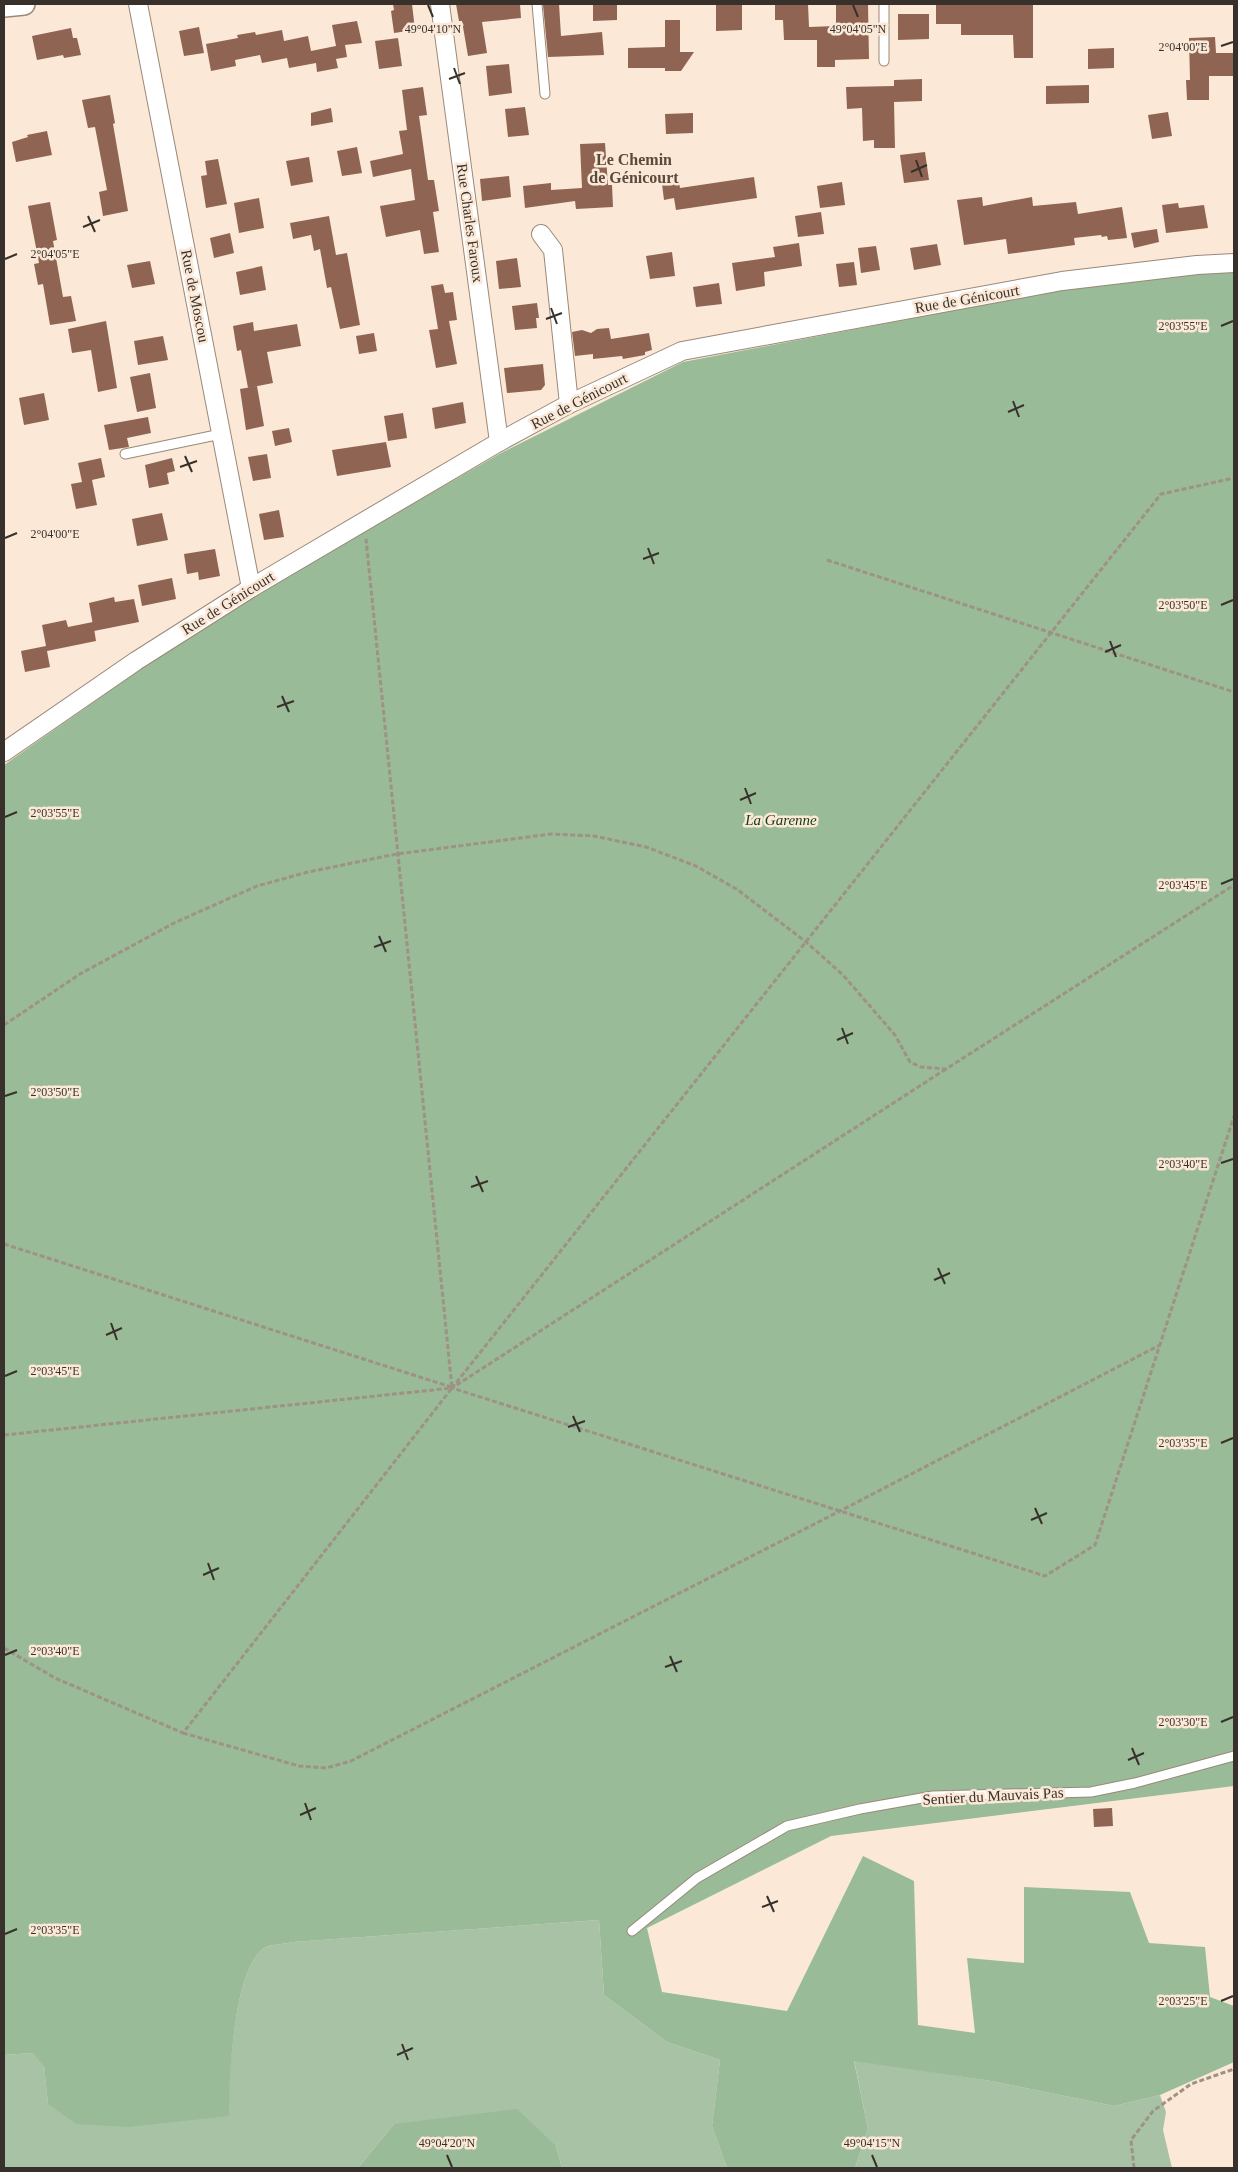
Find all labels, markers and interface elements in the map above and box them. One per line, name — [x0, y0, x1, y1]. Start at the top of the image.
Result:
text: 49°04'10"N — [405, 22, 462, 36]
text: 49°04'05"N — [830, 22, 887, 36]
text: 2°04'00"E — [1158, 40, 1208, 54]
district label: Le Chemin de Génicourt — [589, 151, 679, 186]
street label: Rue Charles Faroux — [454, 162, 486, 284]
text: 2°04'05"E — [30, 247, 80, 261]
street label: Rue de Moscou — [178, 248, 212, 344]
street label: Rue de Génicourt — [914, 282, 1021, 316]
text: 2°03'55"E — [1158, 319, 1208, 333]
street label: Rue de Génicourt — [528, 369, 631, 432]
text: 2°04'00"E — [30, 527, 80, 541]
street label: Rue de Génicourt — [179, 568, 278, 638]
text: 2°03'50"E — [1158, 598, 1208, 612]
text: 2°03'55"E — [30, 806, 80, 820]
park label: La Garenne — [744, 812, 817, 828]
text: 2°03'45"E — [1158, 878, 1208, 892]
text: 2°03'50"E — [30, 1085, 80, 1099]
text: 2°03'40"E — [1158, 1157, 1208, 1171]
text: 2°03'45"E — [30, 1364, 80, 1378]
text: 2°03'35"E — [1158, 1436, 1208, 1450]
text: 2°03'40"E — [30, 1644, 80, 1658]
text: 2°03'30"E — [1158, 1715, 1208, 1729]
street label: Sentier du Mauvais Pas — [922, 1784, 1064, 1808]
text: 2°03'35"E — [30, 1923, 80, 1937]
text: 2°03'25"E — [1158, 1994, 1208, 2008]
text: 49°04'20"N — [419, 2136, 476, 2150]
text: 49°04'15"N — [844, 2136, 901, 2150]

